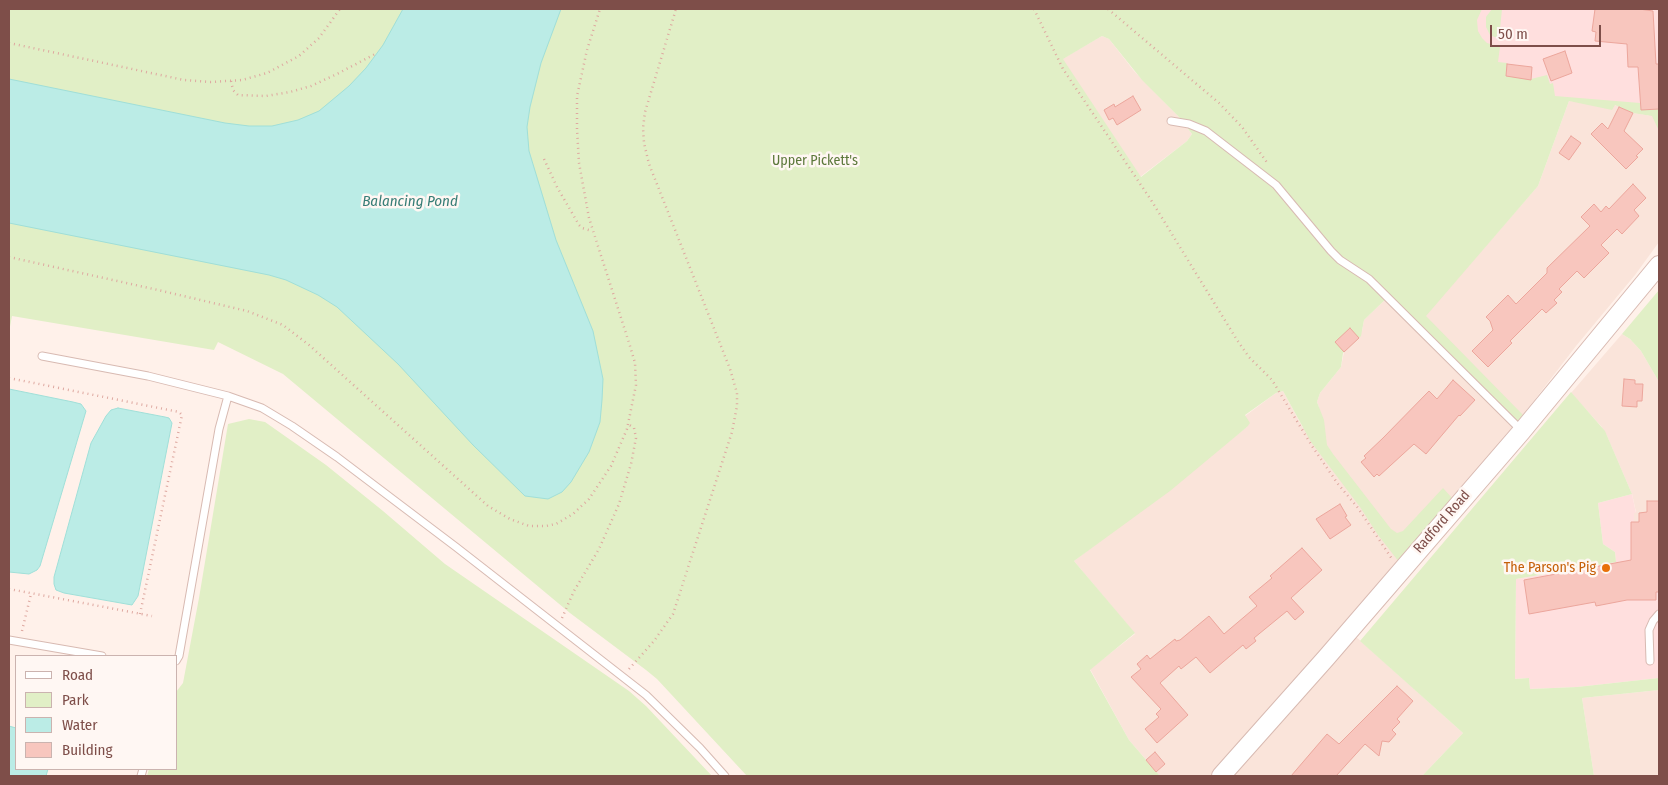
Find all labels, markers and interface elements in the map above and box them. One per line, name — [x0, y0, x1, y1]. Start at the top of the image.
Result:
scale bar — [1493, 15, 1604, 47]
text: 50 m — [1498, 25, 1528, 43]
park label: Upper Pickett's — [772, 153, 858, 169]
water label: Balancing Pond — [362, 193, 458, 211]
street label: Radford Road — [1410, 487, 1474, 557]
place label: The Parson's Pig — [1504, 560, 1596, 576]
marker: The Parson's Pig — [1600, 562, 1612, 574]
legend — [15, 655, 178, 770]
text: Road — [62, 666, 93, 684]
text: Park — [62, 691, 89, 709]
text: Water — [62, 716, 97, 734]
text: Building — [62, 741, 113, 759]

